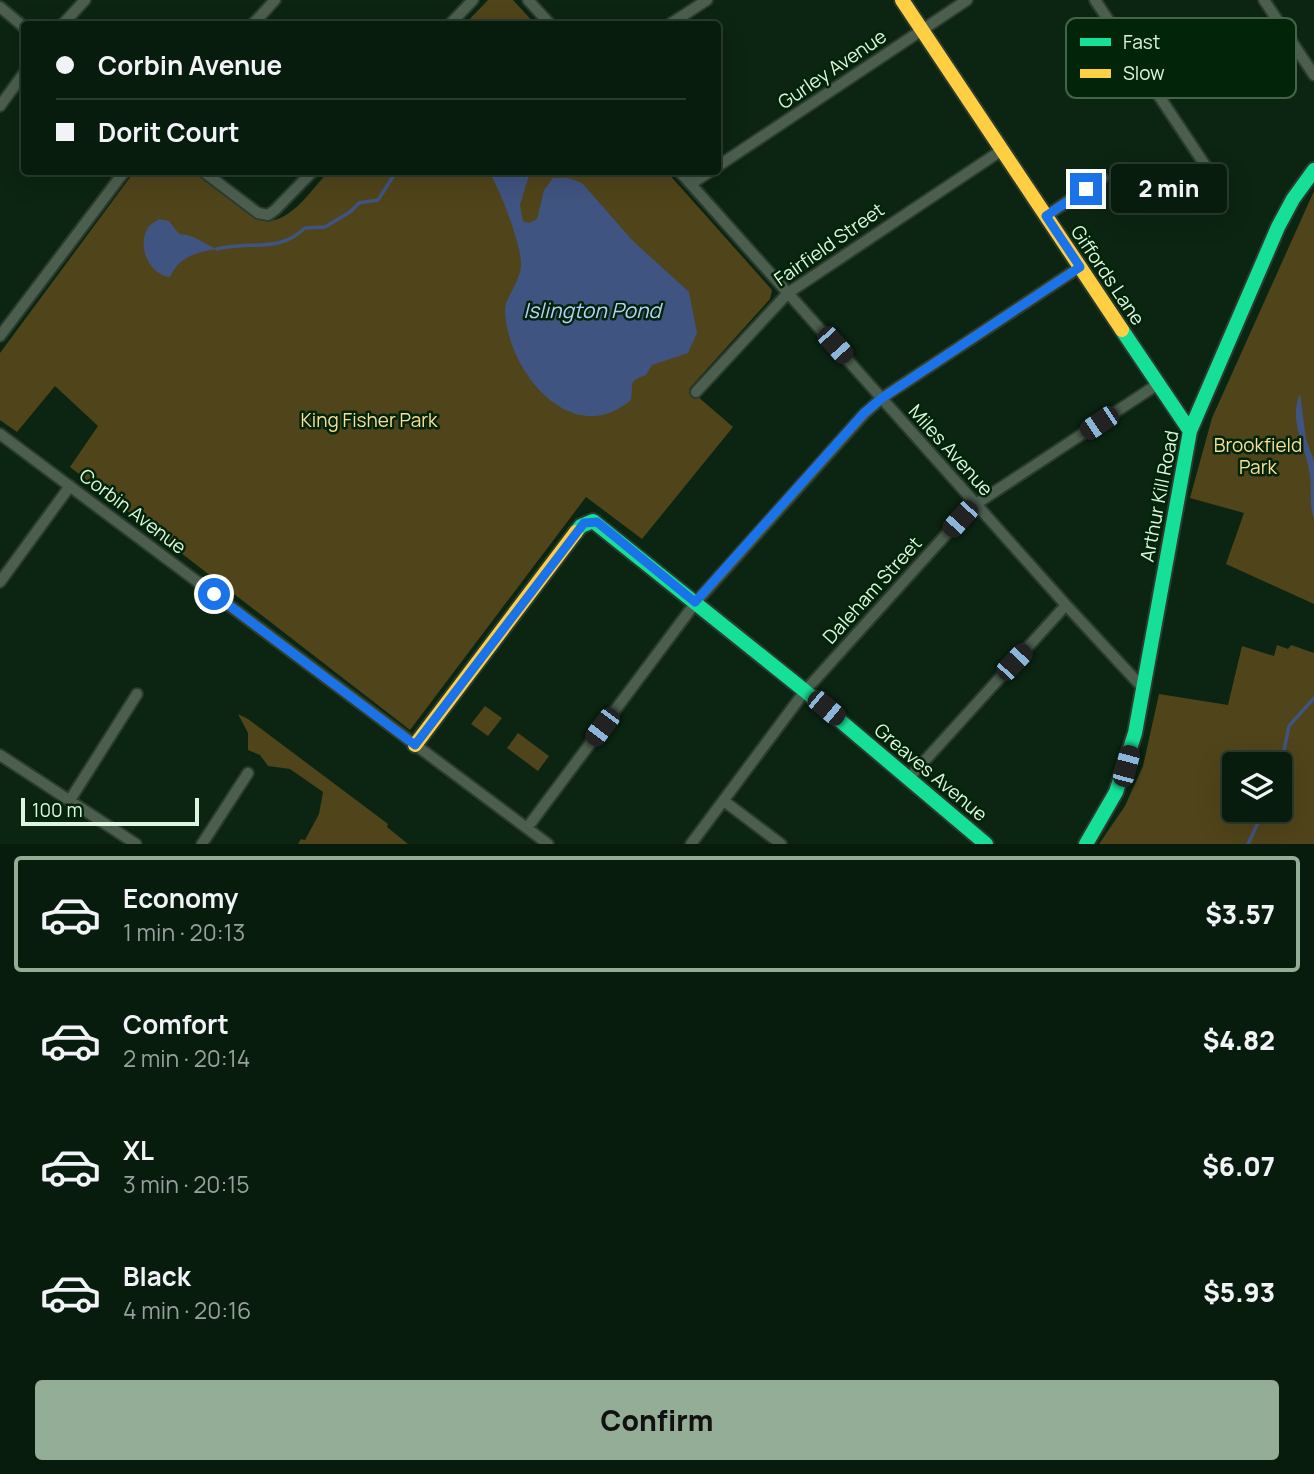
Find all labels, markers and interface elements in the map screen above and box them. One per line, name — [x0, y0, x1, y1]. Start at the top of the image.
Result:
legend — [1066, 18, 1296, 98]
street label: Gurley Avenue — [773, 23, 891, 115]
text: Fast — [1123, 29, 1160, 55]
text: Corbin Avenue — [98, 47, 282, 83]
text: Slow — [1123, 60, 1165, 86]
text: Dorit Court — [98, 114, 240, 150]
callout: 2 min — [1110, 164, 1226, 214]
text: 2 min — [1139, 172, 1200, 204]
route end — [1070, 173, 1102, 205]
street label: Fairfield Street — [769, 196, 889, 292]
street label: Giffords Lane — [1065, 220, 1151, 330]
water label: Islington Pond — [523, 296, 663, 324]
car — [814, 322, 857, 368]
street label: Miles Avenue — [903, 399, 999, 501]
car — [1076, 403, 1123, 443]
park label: King Fisher Park — [301, 407, 438, 433]
street label: Arthur Kill Road — [1134, 428, 1184, 564]
park label: Brookfield Park — [1214, 432, 1302, 480]
street label: Corbin Avenue — [74, 462, 192, 560]
car — [939, 496, 982, 542]
street label: Daleham Street — [817, 531, 927, 649]
route start — [198, 578, 230, 610]
car — [992, 639, 1037, 685]
car — [804, 686, 849, 730]
car — [581, 704, 624, 750]
street label: Greaves Avenue — [869, 717, 993, 827]
car — [1111, 743, 1142, 789]
map controls — [1222, 752, 1292, 822]
button: layers — [1222, 752, 1292, 822]
scale bar — [21, 795, 200, 827]
text: 100 m — [32, 797, 83, 823]
text: Economy — [123, 880, 238, 916]
icon: car — [39, 883, 102, 946]
text: $3.57 — [1205, 896, 1275, 932]
text: 1 min · 20:13 — [123, 916, 245, 948]
text: Comfort — [123, 1006, 229, 1042]
icon: car — [39, 1009, 102, 1072]
text: $4.82 — [1203, 1022, 1275, 1058]
text: 2 min · 20:14 — [123, 1042, 250, 1074]
text: XL — [123, 1132, 154, 1168]
icon: car — [39, 1135, 102, 1198]
text: $6.07 — [1202, 1148, 1275, 1184]
text: 3 min · 20:15 — [123, 1168, 250, 1200]
text: Black — [123, 1258, 191, 1294]
icon: car — [39, 1261, 102, 1324]
text: $5.93 — [1203, 1274, 1275, 1310]
text: 4 min · 20:16 — [123, 1294, 251, 1326]
button: Confirm — [35, 1380, 1279, 1460]

